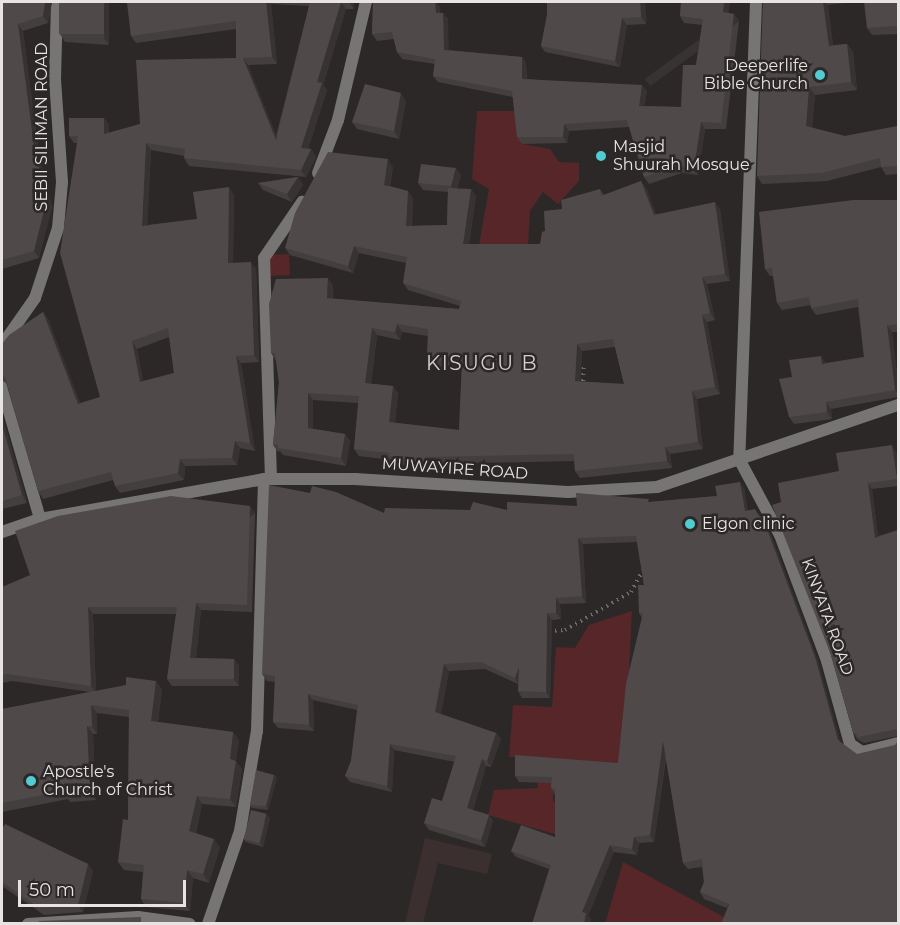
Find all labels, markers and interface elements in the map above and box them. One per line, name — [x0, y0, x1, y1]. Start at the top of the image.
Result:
street label: SEBII SILIMAN ROAD — [32, 43, 52, 211]
place label: Deeperlife Bible Church — [704, 56, 808, 94]
marker: Deeperlife Bible Church — [813, 68, 827, 82]
place label: Masjid Shuurah Mosque — [613, 137, 750, 175]
marker: Masjid Shuurah Mosque — [594, 149, 608, 163]
district label: KISUGU B — [426, 351, 538, 375]
street label: MUWAYIRE ROAD — [381, 454, 529, 484]
place label: Elgon clinic — [702, 514, 795, 534]
marker: Elgon clinic — [683, 517, 697, 531]
street label: KINYATA ROAD — [797, 556, 857, 678]
place label: Apostle's Church of Christ — [43, 762, 173, 800]
marker: Apostle's Church of Christ — [24, 774, 38, 788]
scale bar — [21, 868, 189, 906]
text: 50 m — [29, 879, 75, 901]

